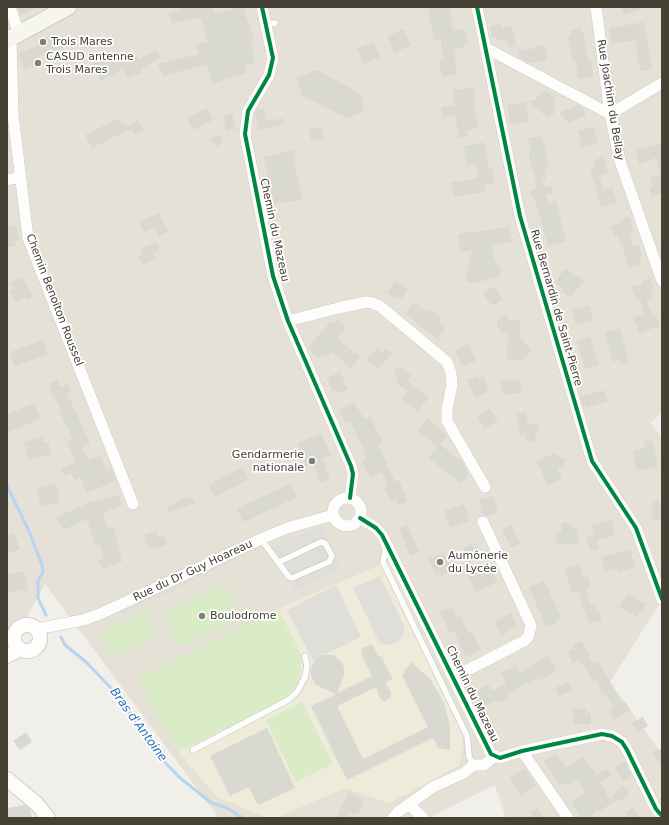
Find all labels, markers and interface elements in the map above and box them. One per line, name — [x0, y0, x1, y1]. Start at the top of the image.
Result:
place label: Trois Mares — [51, 35, 112, 49]
marker: Trois Mares — [38, 37, 48, 47]
street label: Rue Joachim du Bellay — [594, 38, 626, 162]
place label: CASUD antenne Trois Mares — [46, 50, 134, 76]
marker: CASUD antenne Trois Mares — [33, 58, 43, 68]
street label: Chemin du Mazeau — [257, 177, 291, 283]
street label: Rue Bernardin de Saint-Pierre — [527, 228, 585, 388]
street label: Chemin Benoîton Roussel — [23, 232, 85, 368]
place label: Gendarmerie nationale — [232, 448, 304, 474]
marker: Gendarmerie nationale — [307, 456, 317, 466]
street label: Rue du Dr Guy Hoareau — [131, 537, 255, 605]
place label: Aumônerie du Lycée — [448, 549, 508, 575]
marker: Aumônerie du Lycée — [435, 557, 445, 567]
place label: Boulodrome — [210, 609, 277, 623]
marker: Boulodrome — [197, 611, 207, 621]
street label: Chemin du Mazeau — [443, 644, 501, 744]
water label: Bras d'Antoine — [106, 685, 170, 765]

